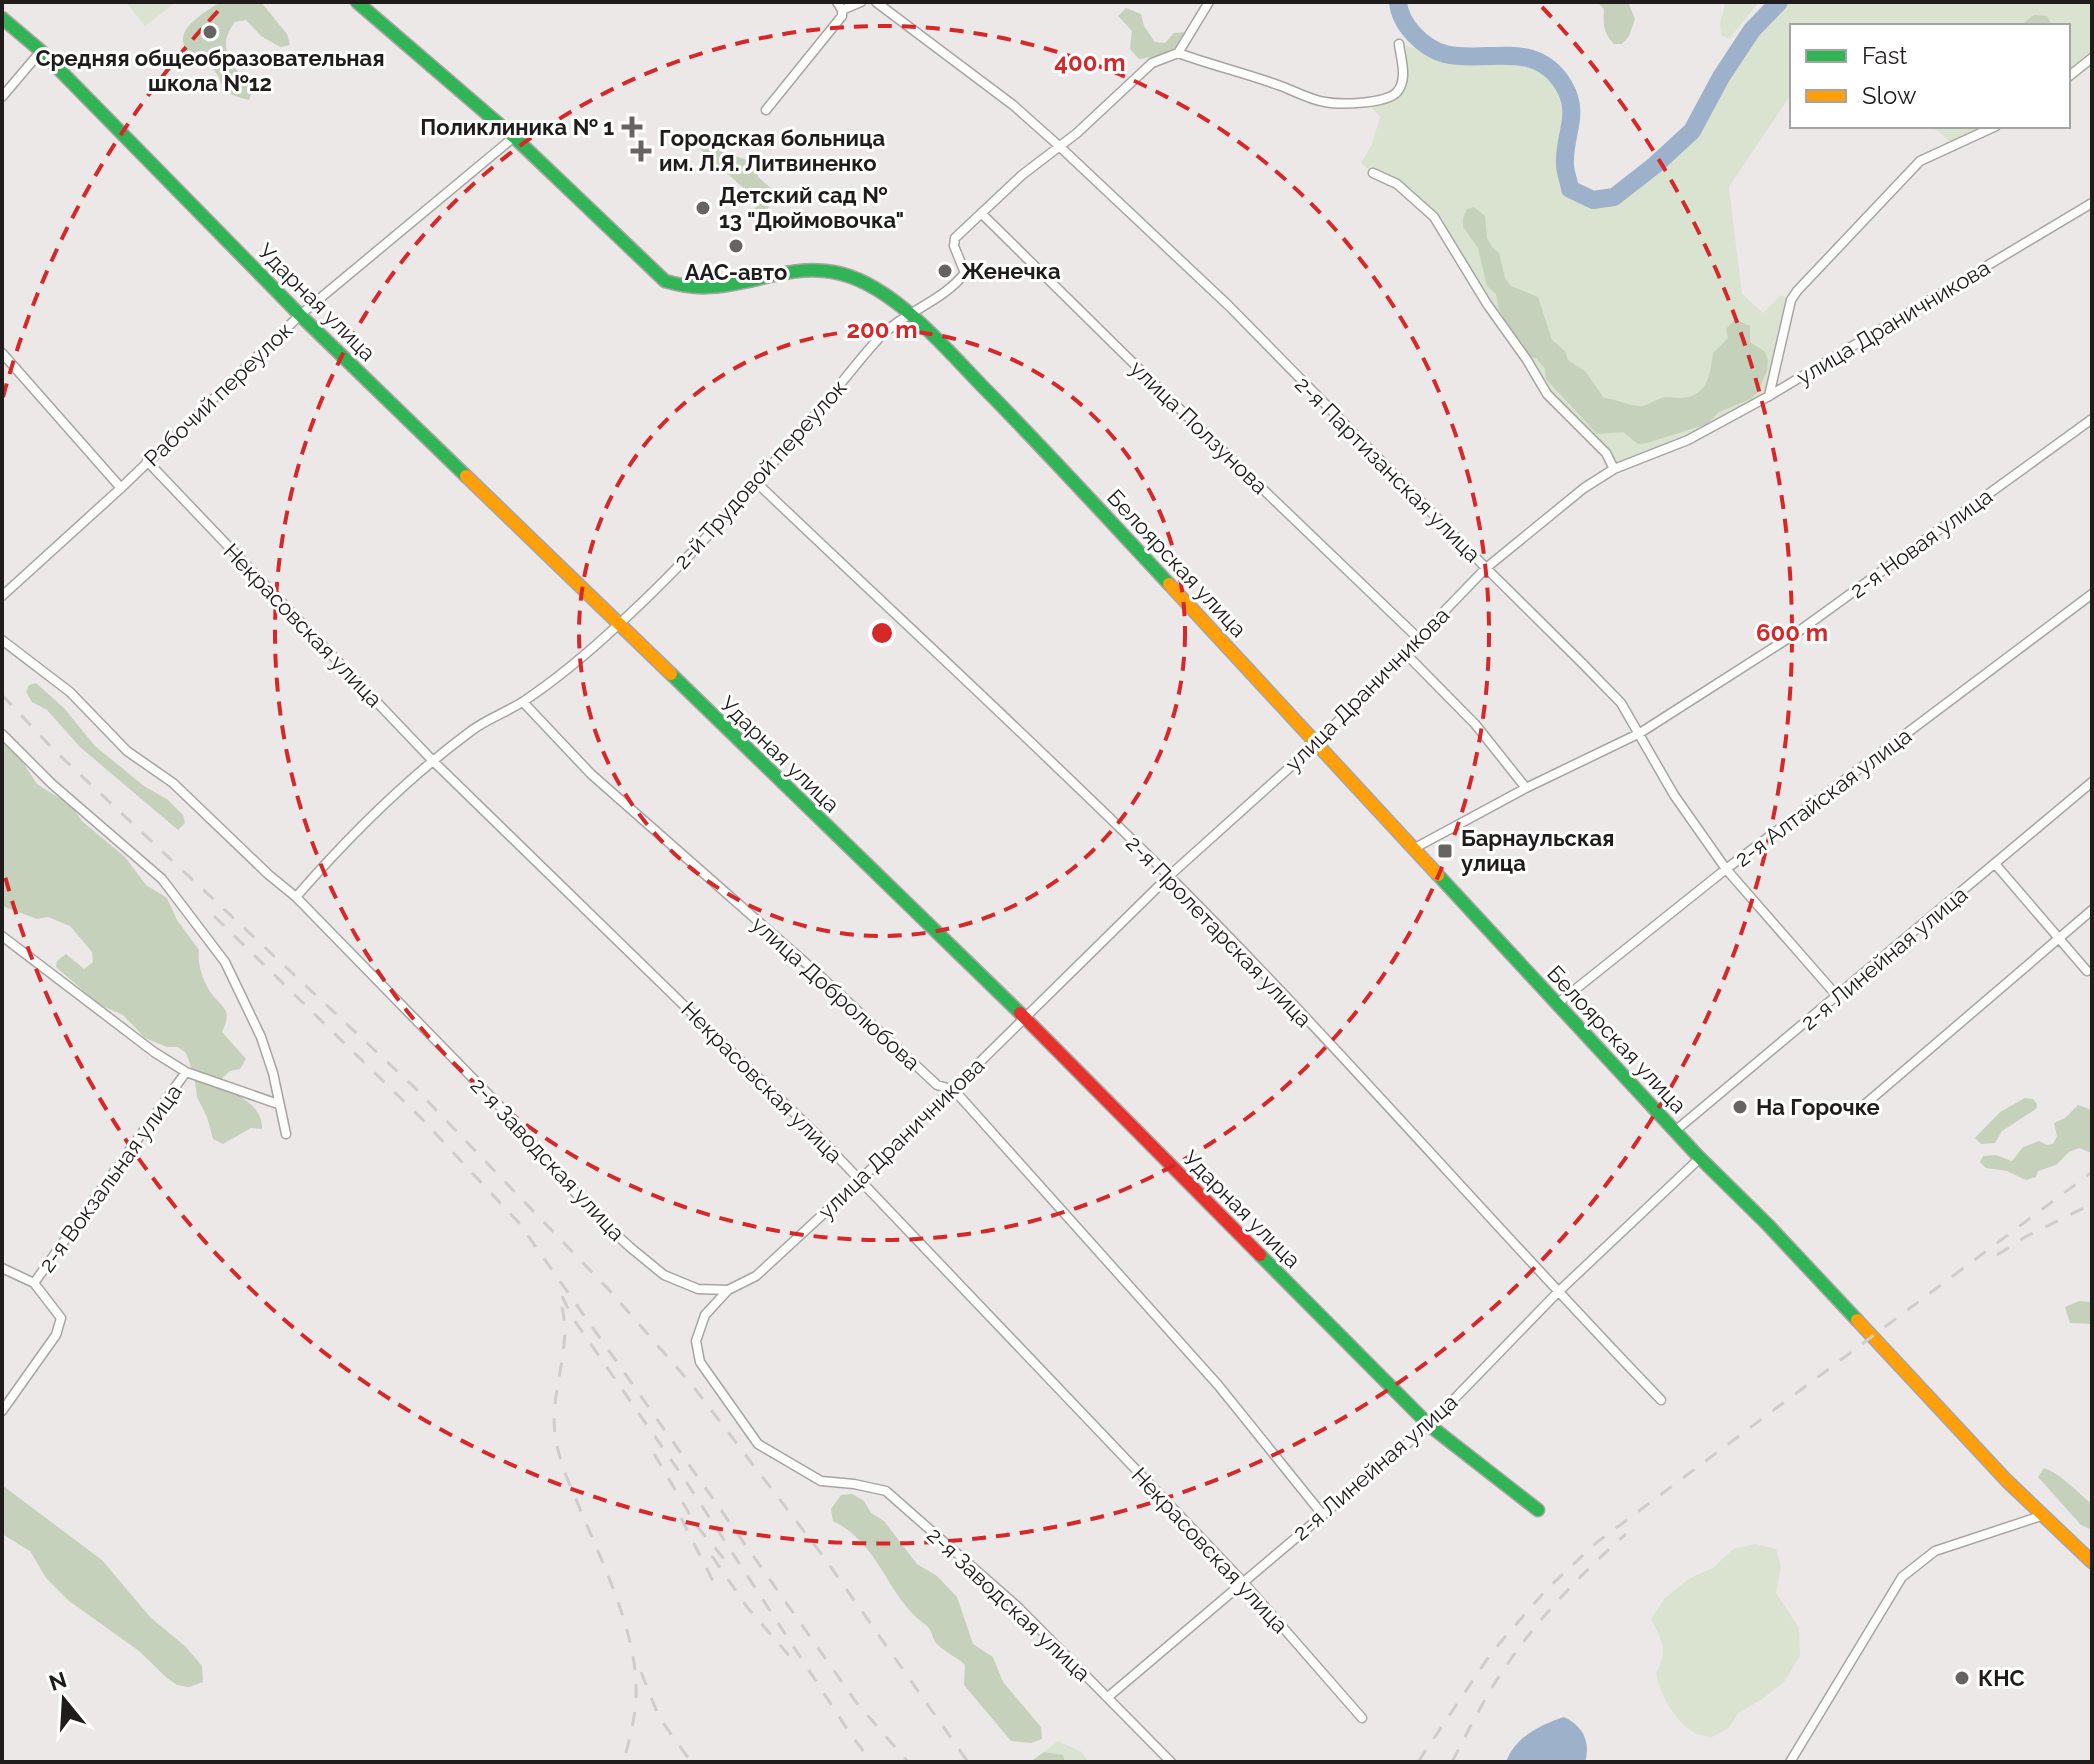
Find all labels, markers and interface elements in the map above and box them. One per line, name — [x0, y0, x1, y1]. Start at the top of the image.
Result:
marker: Средняя общеобразовательная школа №12 — [201, 23, 219, 41]
legend — [1790, 24, 2070, 128]
text: Fast — [1862, 41, 1907, 70]
place label: Средняя общеобразовательная школа №12 — [35, 45, 385, 96]
text: 400 m — [1054, 48, 1126, 77]
text: Slow — [1862, 81, 1917, 110]
place label: Поликлиника № 1 — [420, 114, 614, 140]
marker: Поликлиника № 1 — [621, 116, 643, 138]
place label: Городская больница им. Л.Я. Литвиненко — [659, 125, 885, 176]
marker: Городская больница им. Л.Я. Литвиненко — [630, 140, 652, 162]
place label: Детский сад № 13 "Дюймовочка" — [719, 182, 904, 233]
marker: Детский сад № 13 "Дюймовочка" — [694, 199, 712, 217]
marker: ААС-авто — [727, 237, 745, 255]
street label: Ударная улица — [253, 238, 381, 366]
street label: улица Драничникова — [1792, 254, 1994, 390]
place label: Женечка — [961, 258, 1061, 284]
place label: ААС-авто — [685, 259, 787, 285]
marker: Женечка — [936, 262, 954, 280]
text: 200 m — [846, 315, 918, 344]
street label: Рабочий переулок — [139, 317, 297, 471]
street label: улица Ползунова — [1125, 355, 1273, 499]
street label: 2-я Партизанская улица — [1290, 371, 1486, 567]
street label: 2-й Трудовой переулок — [668, 374, 852, 574]
street label: 2-я Новая улица — [1845, 483, 1997, 603]
street label: Белоярская улица — [1102, 484, 1252, 642]
street label: Некрасовская улица — [218, 538, 388, 712]
street label: улица Драничникова — [1280, 602, 1454, 776]
text: 600 m — [1756, 618, 1828, 647]
centre of rings — [868, 619, 896, 647]
street label: Ударная улица — [715, 691, 845, 817]
street label: 2-я Алтайская улица — [1730, 722, 1916, 872]
place label: Барнаульская улица — [1461, 825, 1614, 876]
street label: 2-я Пролетарская улица — [1121, 830, 1317, 1032]
marker: Барнаульская улица — [1436, 842, 1454, 860]
street label: 2-я Линейная улица — [1796, 881, 1972, 1035]
street label: улица Добролюбова — [747, 911, 925, 1075]
street label: Белоярская улица — [1542, 960, 1692, 1118]
street label: Некрасовская улица — [676, 996, 848, 1168]
street label: улица Драничникова — [813, 1052, 989, 1224]
street label: 2-я Заводская улица — [466, 1072, 630, 1246]
street label: 2-я Вокзальная улица — [33, 1079, 187, 1277]
place label: На Горочке — [1756, 1094, 1880, 1120]
marker: На Горочке — [1731, 1098, 1749, 1116]
street label: Ударная улица — [1178, 1145, 1306, 1273]
street label: 2-я Линейная улица — [1288, 1389, 1462, 1545]
street label: Некрасовская улица — [1127, 1462, 1293, 1638]
street label: 2-я Заводская улица — [922, 1522, 1096, 1686]
north arrow — [24, 1660, 104, 1740]
place label: КНС — [1978, 1665, 2025, 1691]
text: N — [46, 1666, 70, 1696]
marker: КНС — [1953, 1669, 1971, 1687]

